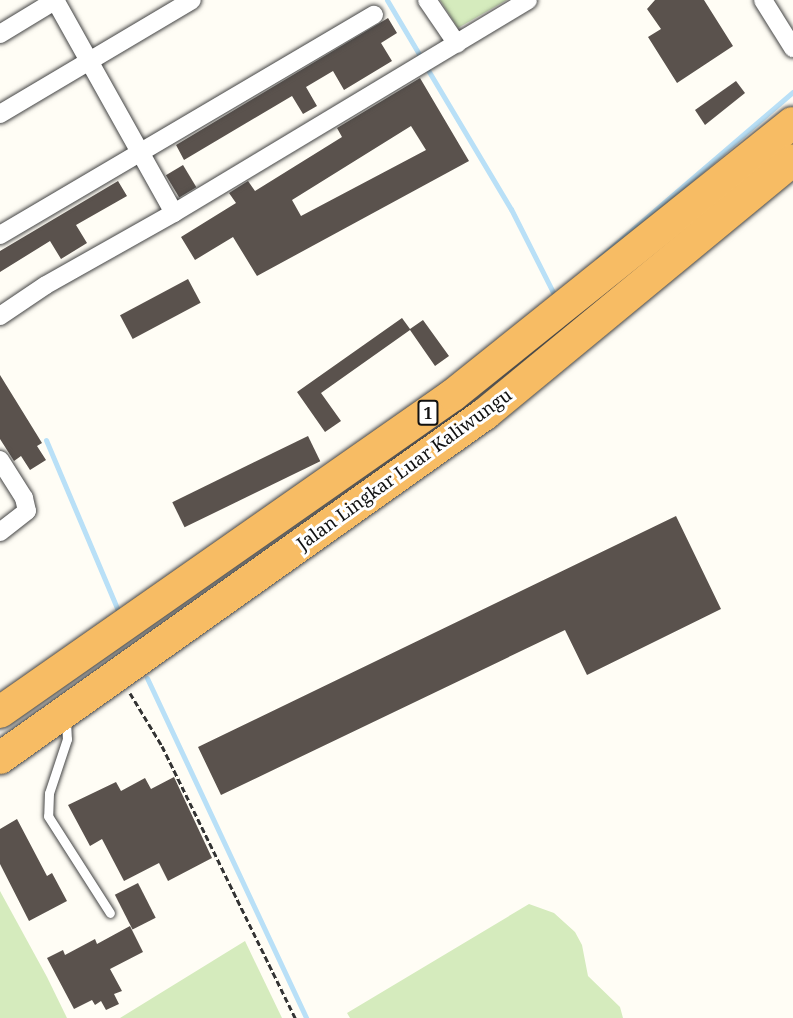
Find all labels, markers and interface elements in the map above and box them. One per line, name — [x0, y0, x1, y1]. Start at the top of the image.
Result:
street label: Jalan Lingkar Luar Kaliwungu — [292, 384, 516, 554]
road number: 1 — [416, 400, 440, 426]

